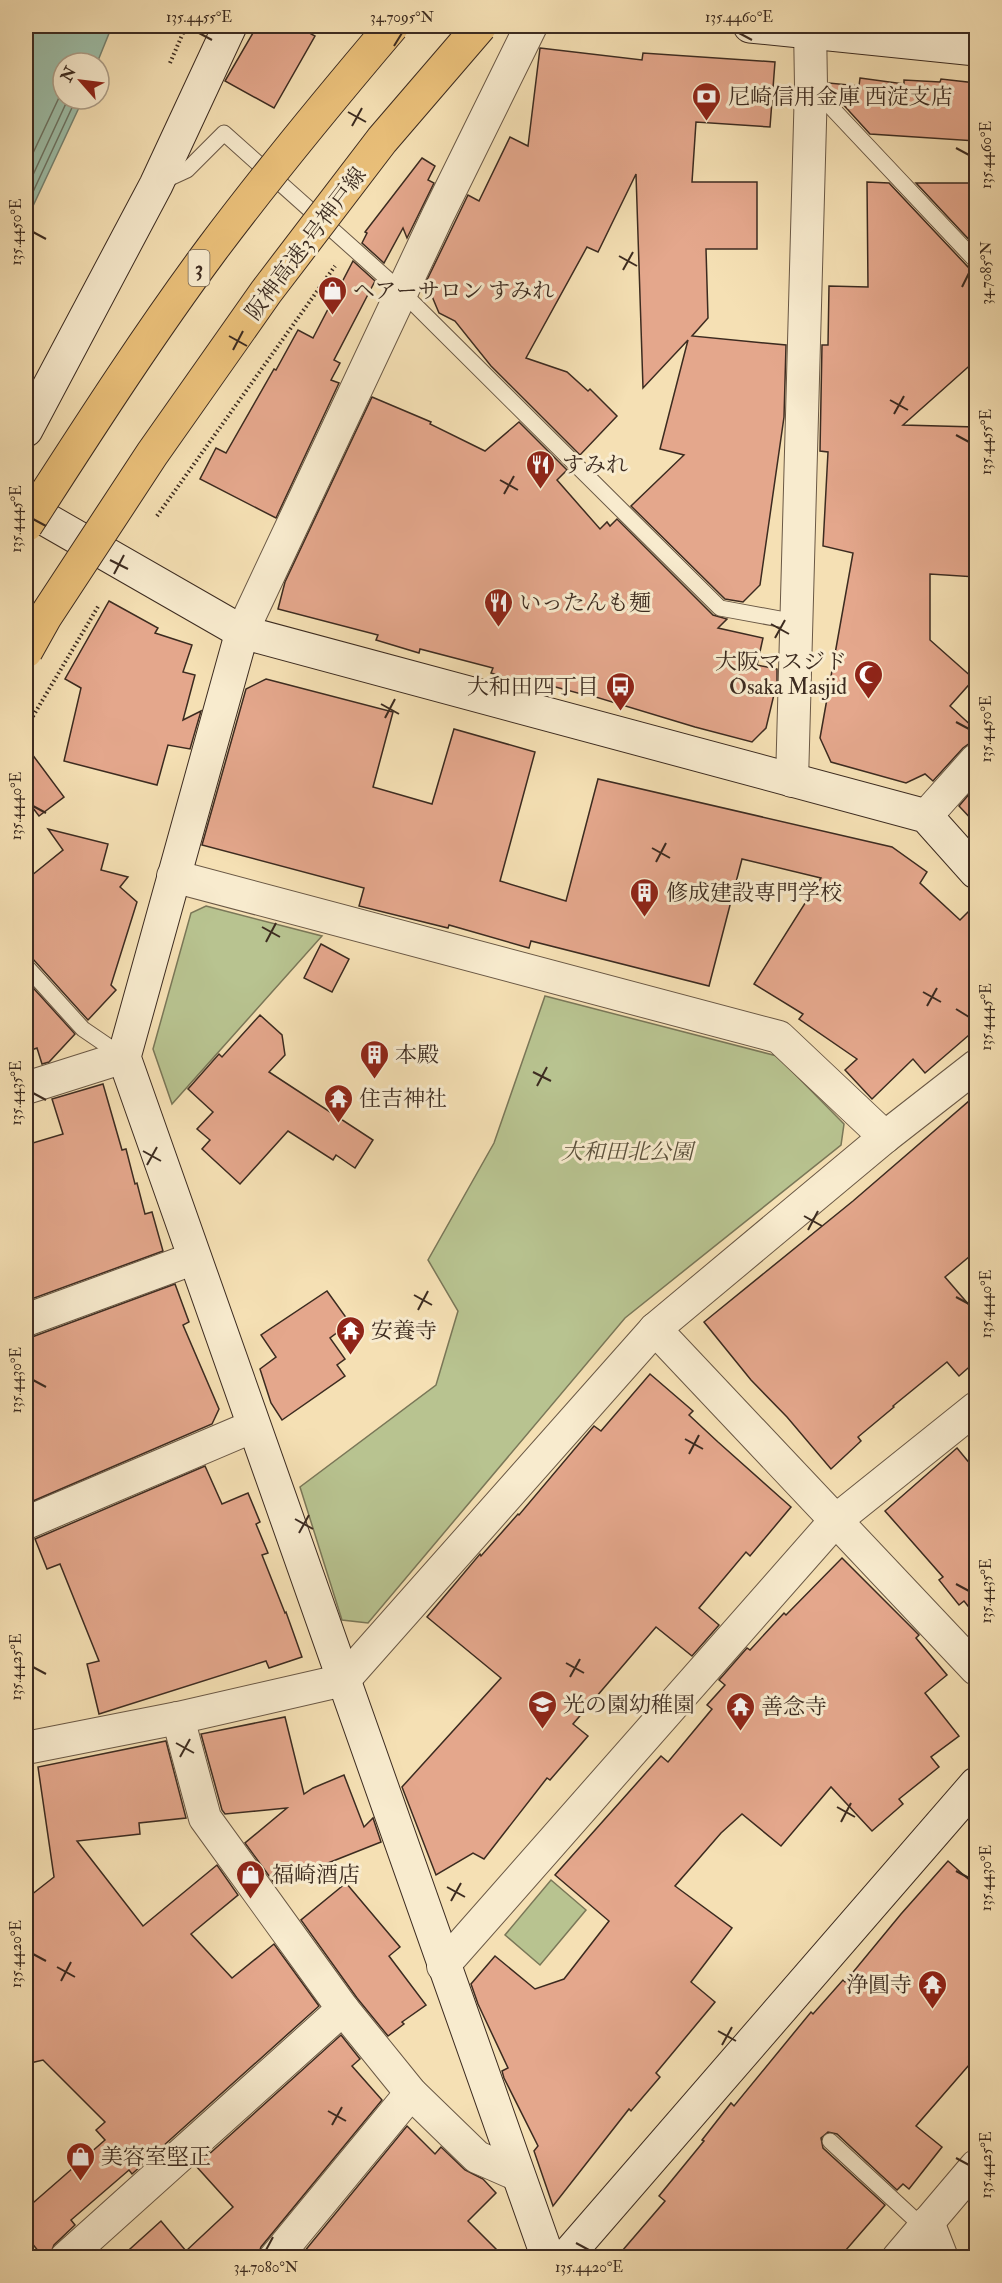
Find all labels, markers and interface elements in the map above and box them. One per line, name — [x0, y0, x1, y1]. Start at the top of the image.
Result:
text: 135.4455°E — [166, 8, 232, 27]
text: 34.7095°N — [370, 8, 435, 27]
text: 135.4460°E — [705, 8, 773, 27]
north arrow — [51, 51, 111, 111]
text: N — [56, 63, 81, 86]
bank icon: 尼崎信用金庫 西淀支店 — [691, 80, 723, 122]
place label: 尼崎信用金庫 西淀支店 — [728, 83, 953, 111]
text: 135.4460°E — [977, 121, 996, 189]
street label: 阪神高速3号神戸線 — [239, 162, 372, 326]
text: 135.4450°E — [7, 198, 26, 266]
text: 34.7085°N — [977, 241, 996, 305]
road number: 3 — [188, 250, 210, 286]
shop icon: ヘアーサロン すみれ — [316, 274, 348, 316]
place label: ヘアーサロン すみれ — [353, 277, 554, 305]
text: 135.4455°E — [977, 409, 996, 475]
restaurant icon: すみれ — [525, 448, 557, 490]
place label: すみれ — [562, 451, 628, 479]
text: 135.4445°E — [7, 485, 26, 553]
restaurant icon: いったんも麺 — [482, 586, 514, 628]
place label: いったんも麺 — [519, 589, 651, 617]
place label: 大阪マスジド Osaka Masjid — [715, 648, 847, 701]
mosque icon: 大阪マスジド Osaka Masjid — [852, 658, 884, 700]
bus stop icon: 大和田四丁目 — [604, 670, 636, 712]
place label: 大和田四丁目 — [467, 673, 599, 701]
text: 135.4450°E — [977, 695, 996, 763]
text: 135.4440°E — [7, 771, 26, 840]
building icon: 修成建設専門学校 — [629, 876, 661, 918]
place label: 修成建設専門学校 — [666, 879, 842, 907]
text: 135.4445°E — [977, 983, 996, 1051]
building icon: 本殿 — [358, 1038, 390, 1080]
place label: 本殿 — [395, 1041, 439, 1069]
text: 135.4435°E — [7, 1060, 26, 1126]
temple icon: 住吉神社 — [322, 1082, 354, 1124]
place label: 住吉神社 — [359, 1085, 447, 1113]
park label: 大和田北公園 — [561, 1138, 696, 1166]
text: 135.4440°E — [977, 1269, 996, 1338]
temple icon: 安養寺 — [334, 1314, 366, 1356]
place label: 安養寺 — [371, 1317, 437, 1345]
text: 135.4430°E — [7, 1347, 26, 1413]
text: 135.4435°E — [977, 1558, 996, 1624]
text: 135.4425°E — [7, 1633, 26, 1701]
school or university icon: 光の園幼稚園 — [526, 1688, 558, 1730]
temple icon: 善念寺 — [724, 1690, 756, 1732]
place label: 光の園幼稚園 — [563, 1691, 695, 1719]
place label: 善念寺 — [761, 1693, 827, 1721]
text: 135.4430°E — [977, 1845, 996, 1911]
shop icon: 福崎酒店 — [235, 1858, 267, 1900]
place label: 福崎酒店 — [272, 1861, 360, 1889]
text: 135.4420°E — [7, 1920, 26, 1988]
temple icon: 浄圓寺 — [917, 1968, 949, 2010]
place label: 浄圓寺 — [846, 1971, 912, 1999]
text: 135.4425°E — [977, 2131, 996, 2199]
shop icon: 美容室堅正 — [64, 2140, 96, 2182]
place label: 美容室堅正 — [101, 2143, 211, 2171]
text: 34.7080°N — [234, 2258, 299, 2277]
text: 135.4420°E — [555, 2258, 623, 2277]

